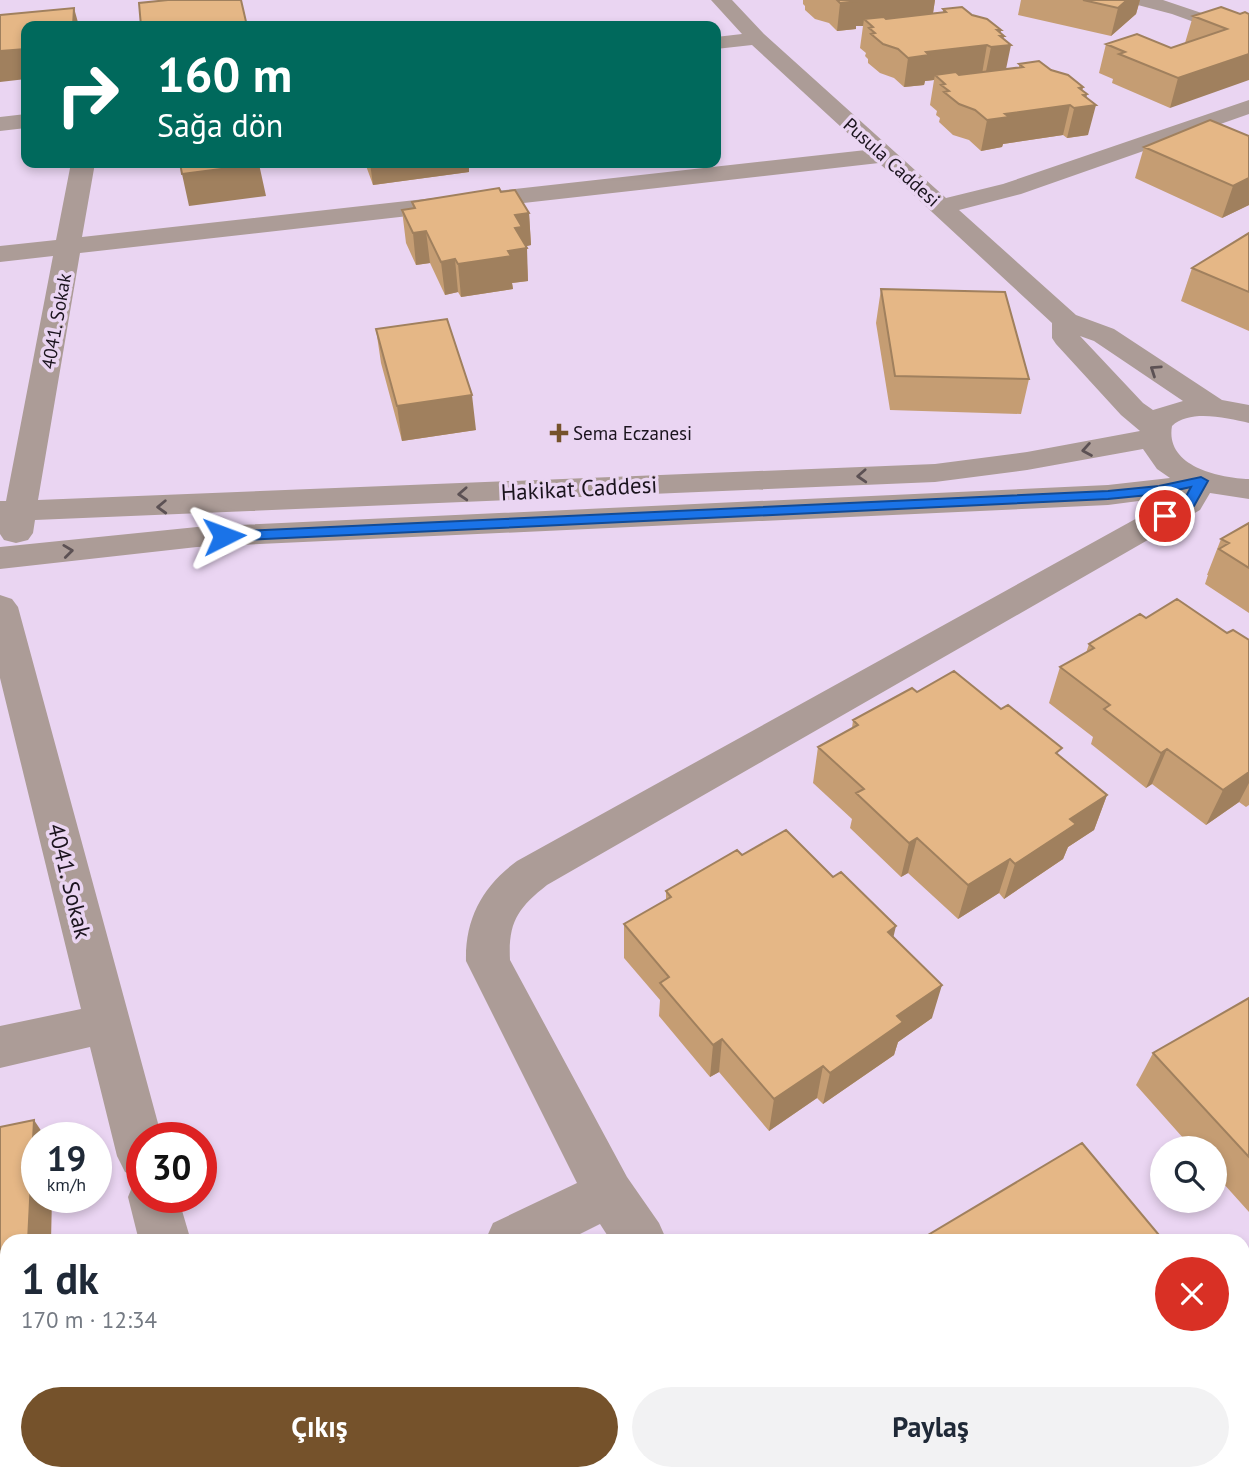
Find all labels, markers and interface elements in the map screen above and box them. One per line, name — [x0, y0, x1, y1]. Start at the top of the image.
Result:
text: 160 m — [157, 42, 292, 106]
icon: right — [42, 49, 133, 140]
text: Sağa dön — [157, 104, 283, 146]
street label: Pusula Caddesi — [839, 112, 945, 212]
street label: 4041. Sokak — [36, 271, 76, 371]
one-way arrow — [1149, 365, 1162, 378]
place label: Sema Eczanesi — [573, 421, 692, 445]
marker: Sema Eczanesi — [551, 425, 567, 441]
one-way arrow — [1081, 441, 1093, 456]
one-way arrow — [856, 468, 867, 483]
street label: Hakikat Caddesi — [500, 469, 658, 507]
one-way arrow — [457, 486, 468, 501]
pin — [1135, 486, 1195, 546]
icon: arrive — [1146, 497, 1184, 535]
position arrow — [187, 499, 261, 573]
one-way arrow — [156, 500, 167, 515]
one-way arrow — [62, 543, 74, 558]
street label: 4041. Sokak — [42, 821, 98, 941]
speed limit sign: 30 — [126, 1122, 217, 1213]
text: 19 — [47, 1135, 86, 1181]
map controls — [1150, 1136, 1227, 1213]
button: search — [1150, 1136, 1227, 1213]
text: km/h — [47, 1173, 86, 1196]
text: 1 dk — [21, 1251, 99, 1306]
button: close — [1155, 1257, 1229, 1331]
text: 170 m · 12:34 — [21, 1305, 157, 1334]
button: Çıkış — [21, 1387, 618, 1467]
button: Paylaş — [632, 1387, 1229, 1467]

